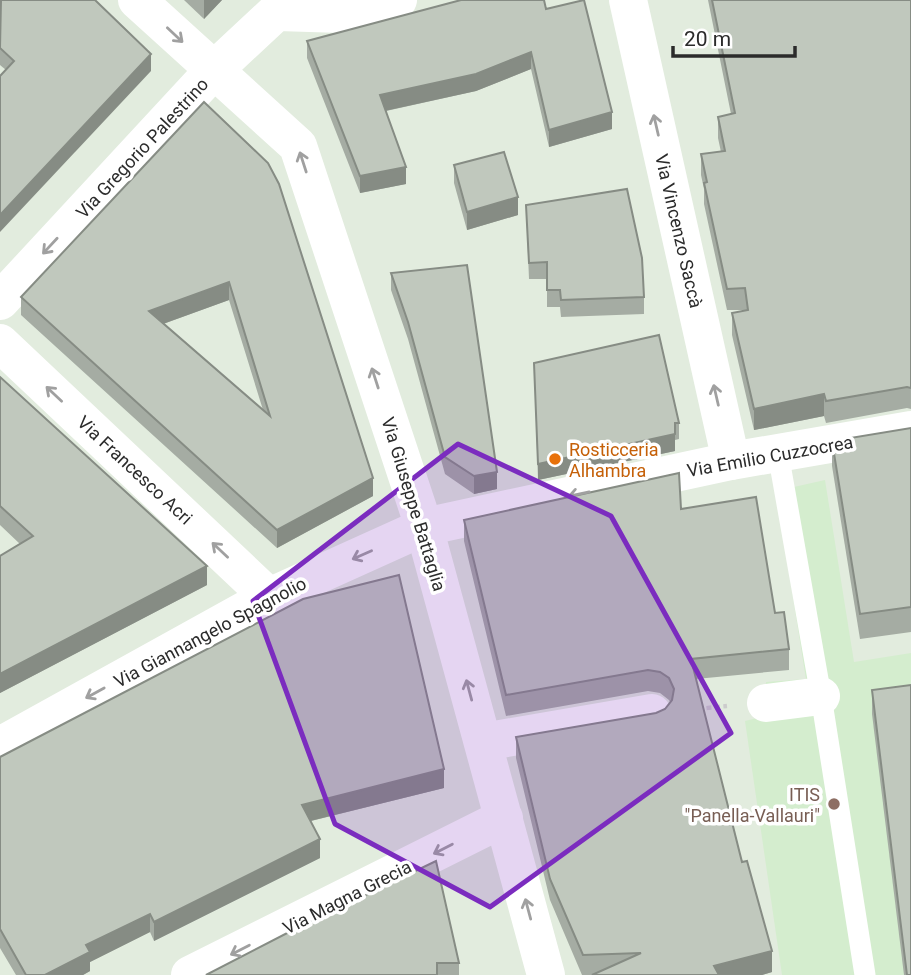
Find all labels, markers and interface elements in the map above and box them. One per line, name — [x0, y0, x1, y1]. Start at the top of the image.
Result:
scale bar — [673, 14, 796, 58]
one-way arrow — [166, 27, 183, 44]
text: 20 m — [684, 27, 731, 51]
street label: Via Gregorio Palestrino — [71, 73, 213, 223]
one-way arrow — [648, 114, 662, 137]
one-way arrow — [296, 151, 309, 173]
street label: Via Vincenzo Saccà — [651, 152, 707, 310]
one-way arrow — [42, 237, 59, 254]
one-way arrow — [367, 367, 380, 389]
one-way arrow — [709, 384, 722, 407]
one-way arrow — [45, 386, 63, 402]
street label: Via Francesco Acri — [73, 411, 197, 529]
street label: Via Giuseppe Battaglia — [378, 414, 450, 594]
street label: Via Emilio Cuzzocrea — [685, 431, 855, 481]
place label: Rosticceria Alhambra — [569, 439, 659, 481]
marker: Rosticceria Alhambra — [547, 451, 563, 467]
one-way arrow — [568, 487, 591, 501]
one-way arrow — [211, 542, 229, 559]
one-way arrow — [352, 549, 373, 562]
street label: Via Giannangelo Spagnolio — [110, 572, 310, 692]
one-way arrow — [461, 679, 474, 701]
one-way arrow — [85, 686, 105, 700]
place label: ITIS "Panella-Vallauri" — [685, 784, 820, 826]
marker: ITIS "Panella-Vallauri" — [826, 796, 842, 812]
one-way arrow — [433, 842, 454, 856]
street label: Via Magna Grecia — [279, 856, 415, 938]
one-way arrow — [521, 898, 534, 920]
one-way arrow — [230, 944, 251, 958]

